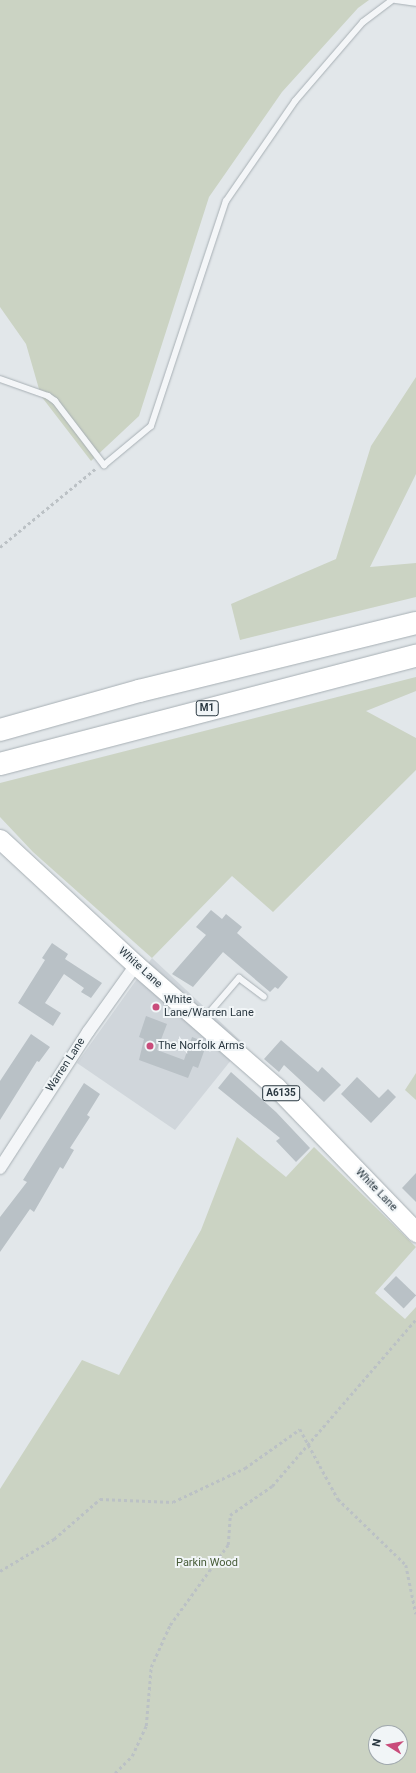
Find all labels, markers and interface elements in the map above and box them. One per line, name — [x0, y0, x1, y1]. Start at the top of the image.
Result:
road number: M1 — [195, 700, 219, 716]
street label: White Lane — [115, 945, 165, 991]
place label: White Lane/Warren Lane — [164, 994, 254, 1020]
marker: White Lane/Warren Lane — [151, 1002, 161, 1012]
street label: Warren Lane — [44, 1036, 88, 1094]
place label: The Norfolk Arms — [158, 1039, 244, 1053]
marker: The Norfolk Arms — [145, 1041, 155, 1051]
road number: A6135 — [262, 1085, 300, 1101]
street label: White Lane — [352, 1166, 400, 1214]
park label: Parkin Wood — [176, 1556, 238, 1570]
north arrow — [368, 1725, 408, 1765]
text: N — [370, 1738, 384, 1748]

